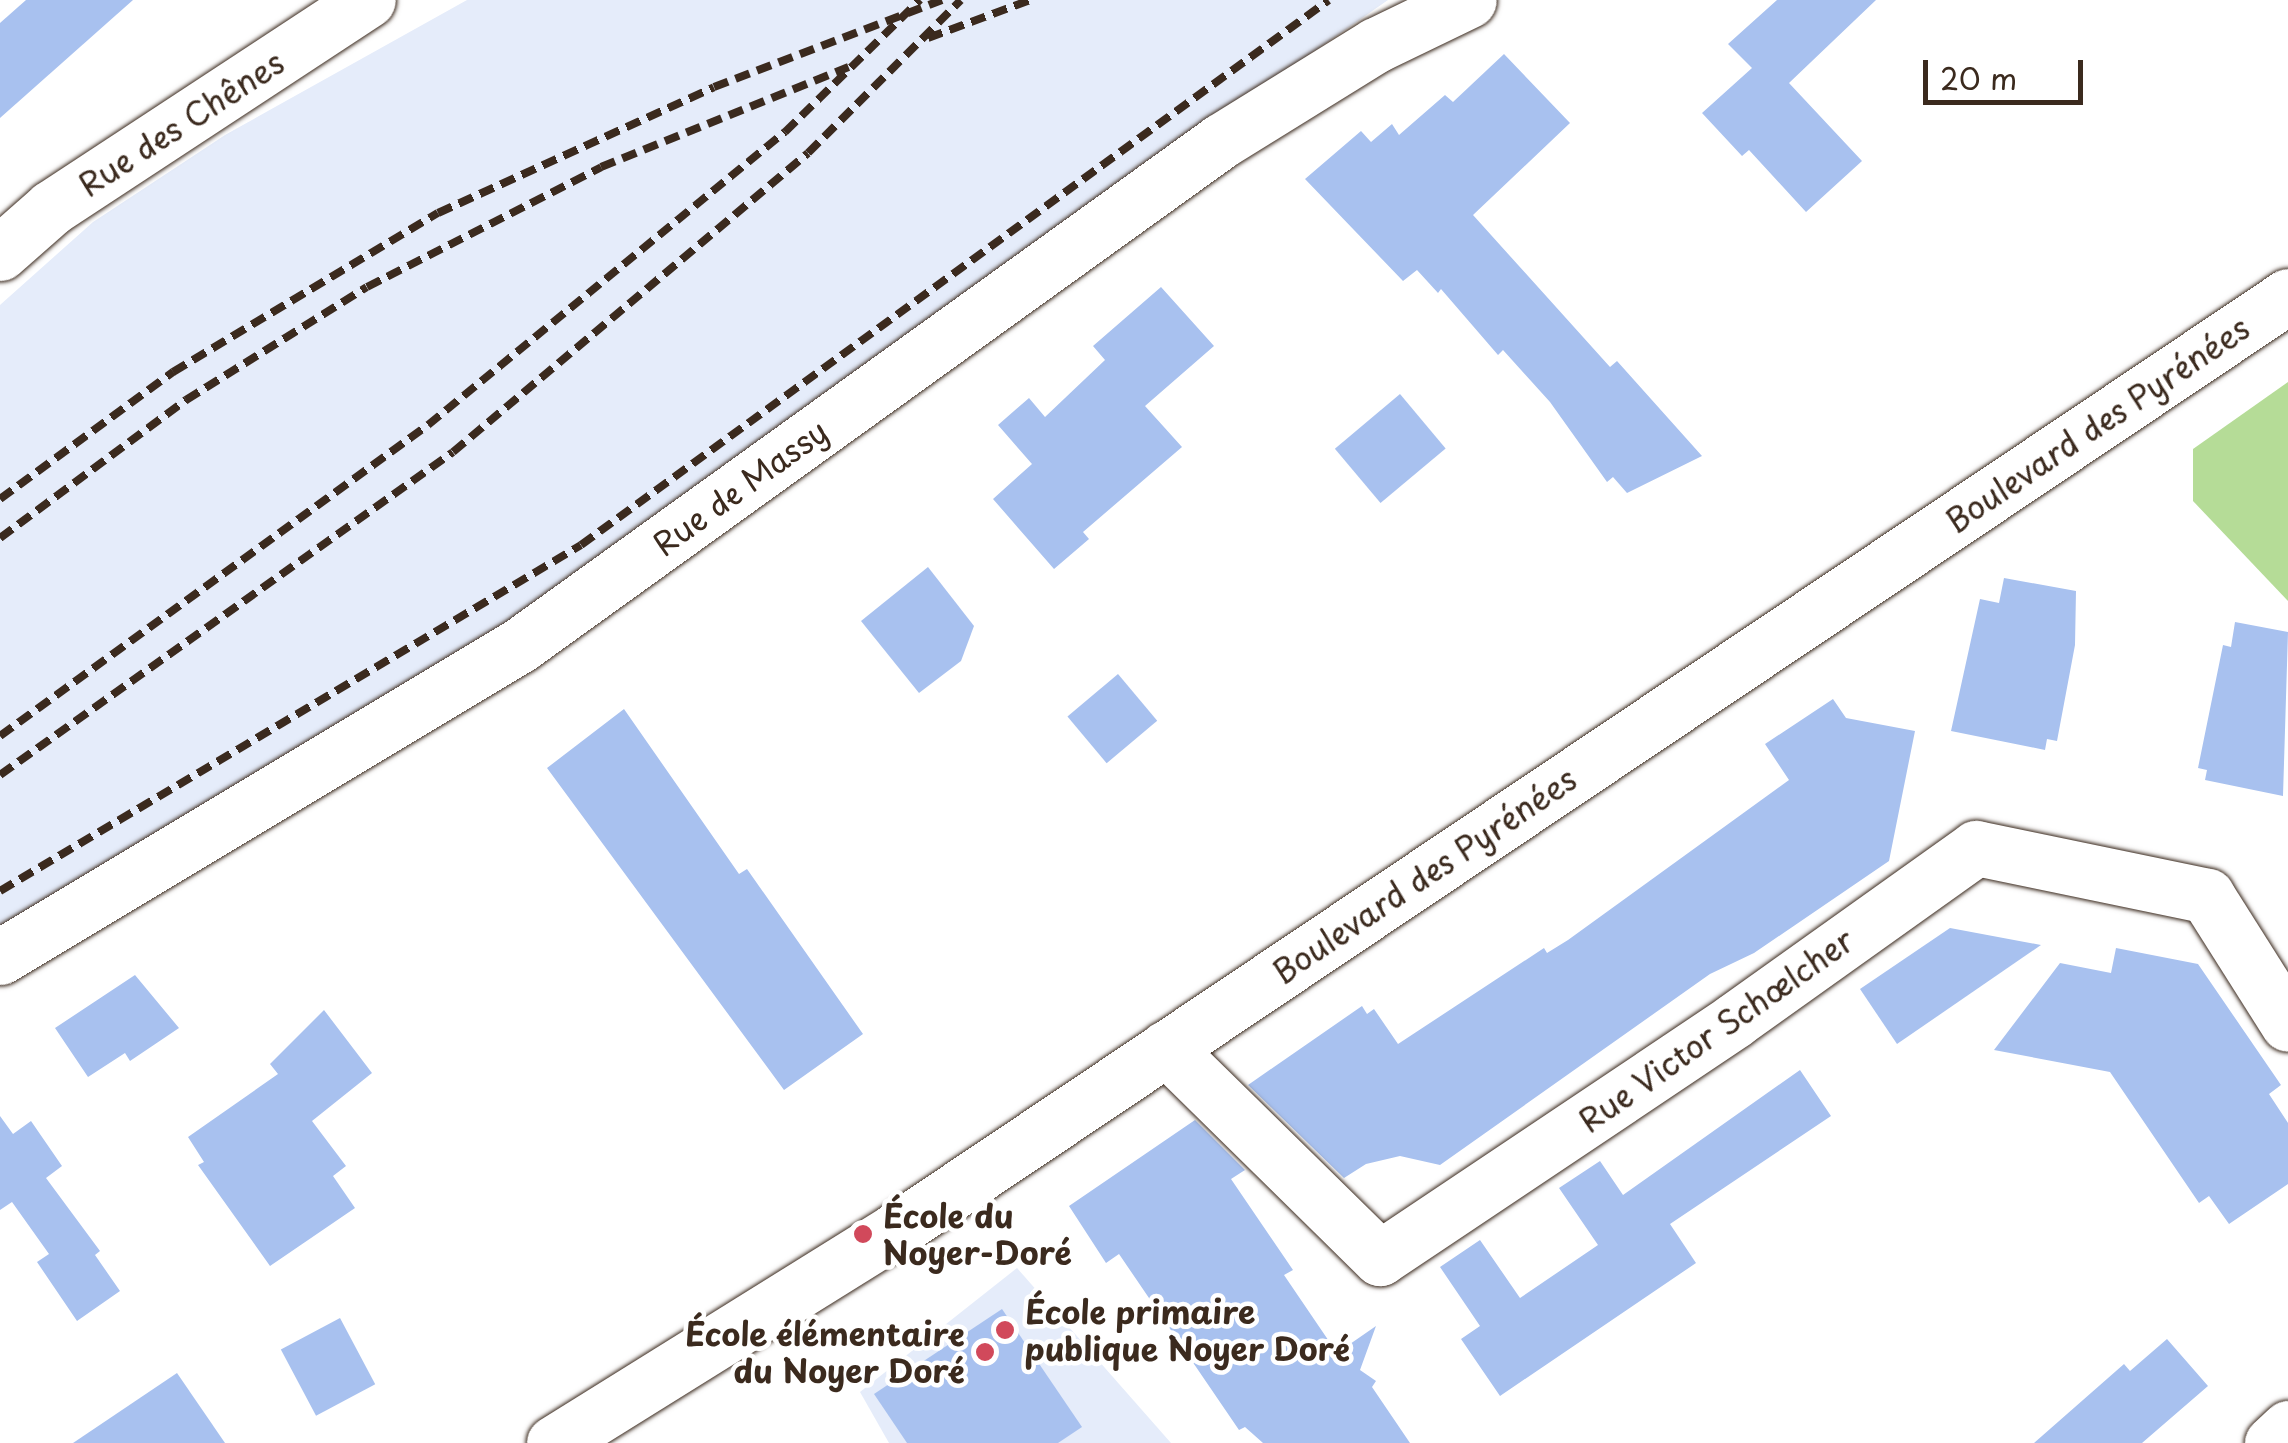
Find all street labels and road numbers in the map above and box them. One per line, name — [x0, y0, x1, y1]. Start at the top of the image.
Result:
street label: Rue des Chênes — [69, 41, 293, 205]
street label: Boulevard des Pyrénées — [1936, 307, 2258, 541]
street label: Rue de Massy — [643, 409, 837, 565]
street label: Boulevard des Pyrénées — [1263, 758, 1585, 992]
street label: Rue Victor Schœlcher — [1569, 919, 1863, 1141]

